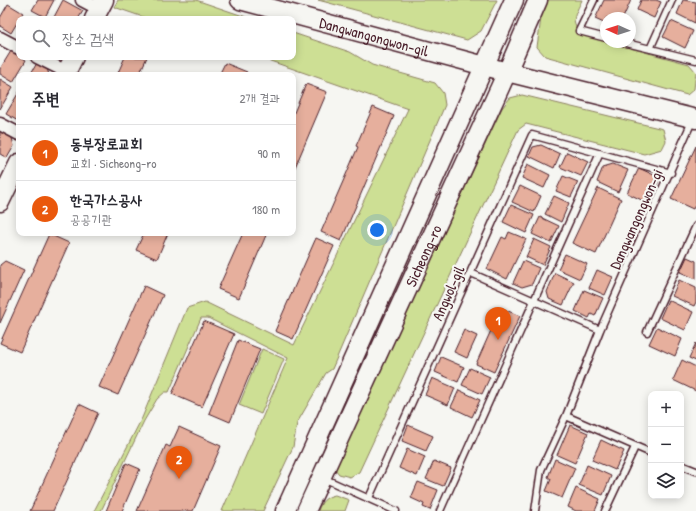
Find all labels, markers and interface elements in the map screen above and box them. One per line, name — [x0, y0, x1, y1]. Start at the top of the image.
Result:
street label: Dangwangongwon-gil — [317, 11, 431, 61]
north arrow — [600, 12, 636, 48]
search box — [16, 16, 296, 60]
icon: search — [30, 27, 52, 49]
text: 장소 검색 — [62, 28, 114, 49]
text: 주변 — [32, 87, 59, 110]
text: 2개 결과 — [240, 89, 280, 107]
text: 동부장로교회 — [70, 133, 142, 154]
text: 1 — [43, 144, 47, 162]
text: 90 m — [258, 144, 280, 162]
text: 교회 · Sicheong-ro — [70, 154, 156, 172]
street label: Dangwangongwon-gi — [604, 165, 668, 273]
text: 한국가스공사 — [70, 189, 142, 210]
text: 2 — [42, 200, 48, 218]
text: 180 m — [252, 200, 280, 218]
text: 공공기관 — [70, 210, 112, 228]
your location — [367, 220, 387, 240]
street label: Sicheong-ro — [400, 221, 446, 290]
street label: Angwol-gil — [427, 262, 469, 324]
pin: 1 — [485, 307, 511, 340]
map controls — [648, 391, 684, 499]
button: + — [648, 391, 684, 427]
button: − — [648, 427, 684, 463]
pin: 2 — [166, 446, 192, 479]
button: layers — [648, 463, 684, 499]

